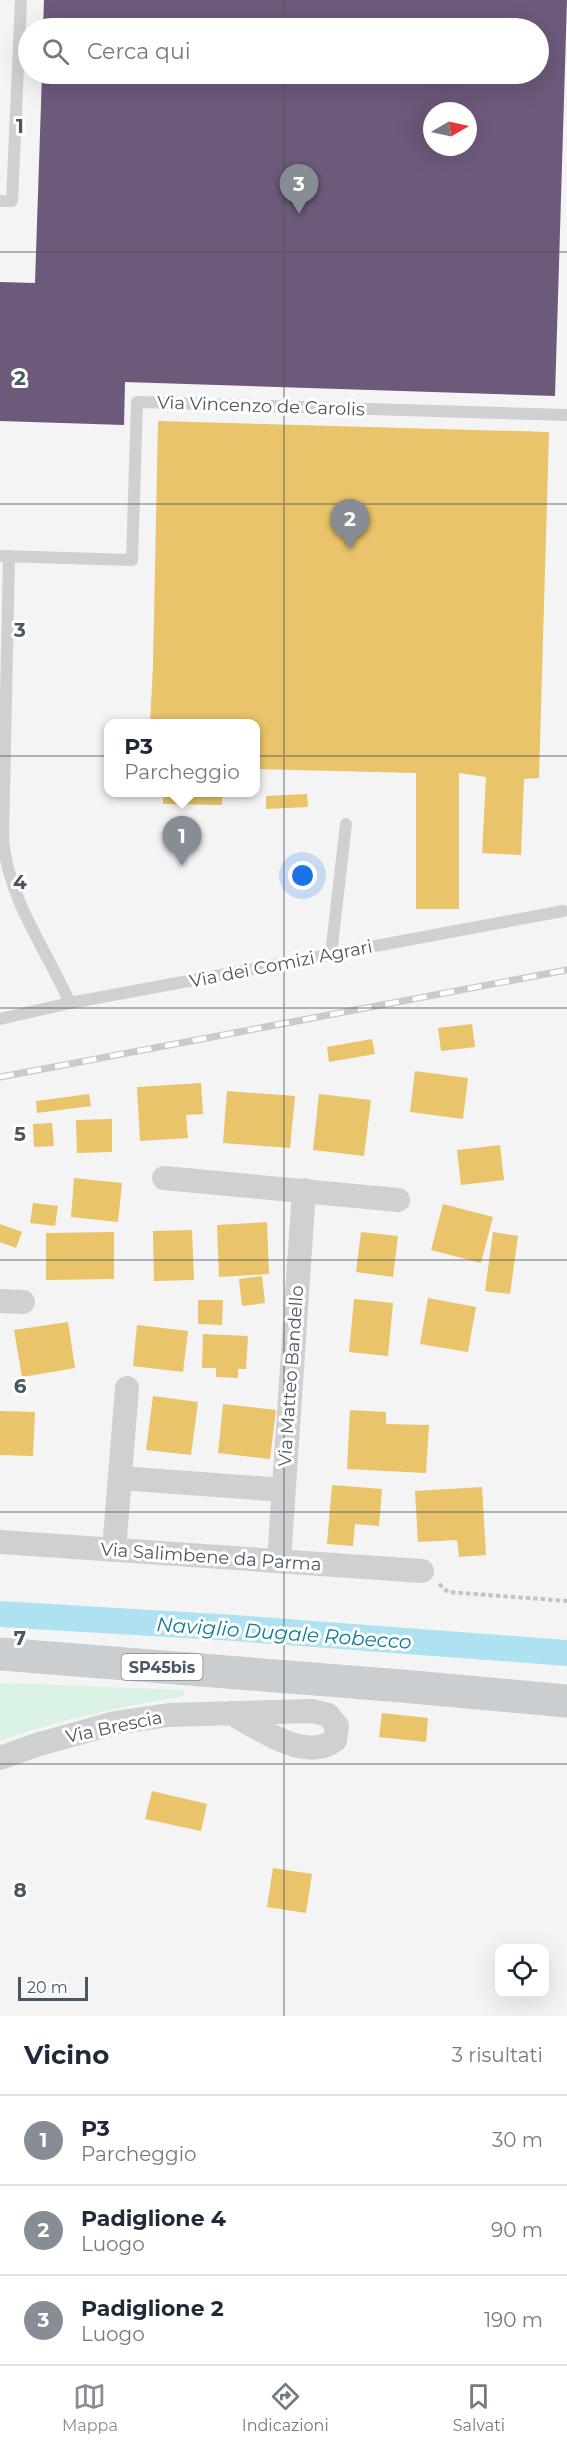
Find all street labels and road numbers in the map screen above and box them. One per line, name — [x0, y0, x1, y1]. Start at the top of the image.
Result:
street label: Via Vincenzo de Carolis — [157, 391, 365, 421]
street label: Via dei Comizi Agrari — [188, 935, 374, 993]
street label: Via Matteo Bandello — [274, 1285, 308, 1467]
street label: Via Salimbene da Parma — [100, 1538, 322, 1576]
road number: SP45bis — [122, 1654, 202, 1680]
street label: Via Brescia — [64, 1706, 164, 1748]

